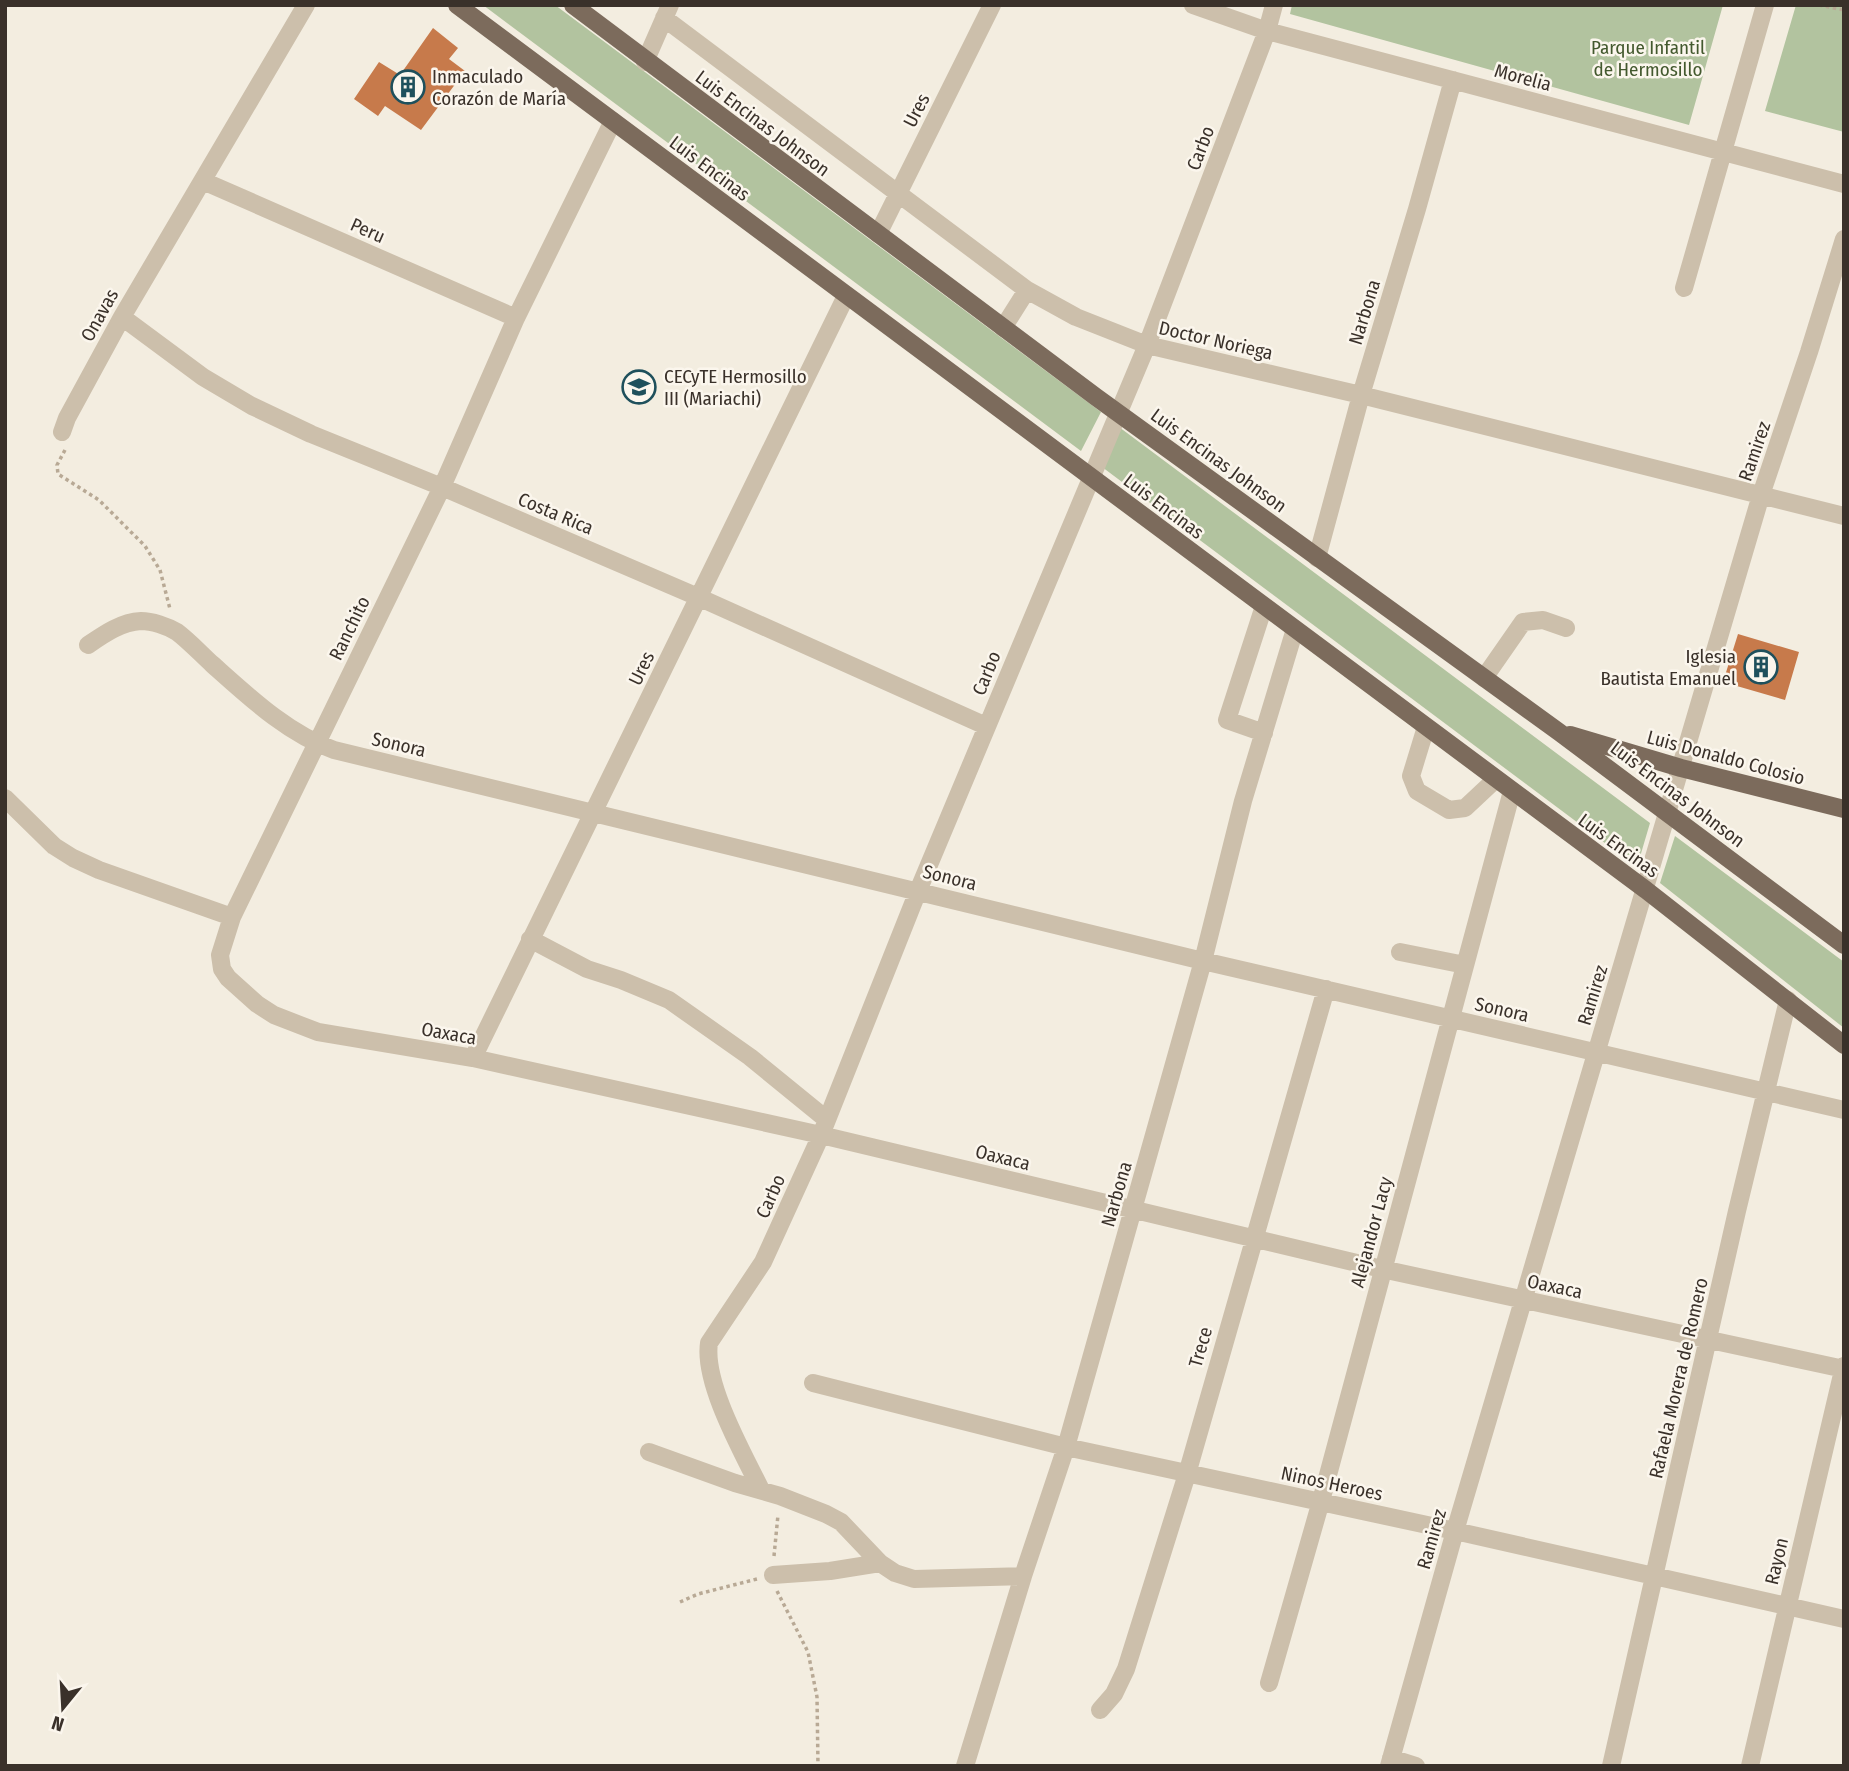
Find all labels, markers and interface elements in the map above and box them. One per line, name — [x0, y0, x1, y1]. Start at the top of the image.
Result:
park label: Parque Infantil de Hermosillo — [1591, 36, 1705, 81]
street label: Morelia — [1492, 59, 1554, 96]
place label: Inmaculado Corazón de María — [432, 65, 566, 110]
street label: Luis Encinas Johnson — [691, 65, 835, 181]
building icon: Inmaculado Corazón de María — [389, 68, 427, 106]
street label: Ures — [898, 90, 935, 131]
street label: Carbo — [1182, 123, 1219, 174]
street label: Luis Encinas — [665, 130, 755, 206]
street label: Peru — [347, 213, 389, 248]
street label: Narbona — [1344, 277, 1385, 347]
street label: Onavas — [76, 285, 123, 346]
street label: Doctor Noriega — [1157, 316, 1275, 365]
place label: CECyTE Hermosillo III (Mariachi) — [664, 365, 807, 410]
school or university icon: CECyTE Hermosillo III (Mariachi) — [620, 368, 658, 406]
street label: Luis Encinas Johnson — [1147, 403, 1291, 517]
street label: Ramirez — [1734, 418, 1776, 484]
street label: Luis Encinas — [1119, 468, 1209, 544]
street label: Costa Rica — [515, 487, 597, 540]
street label: Ranchito — [324, 592, 375, 664]
place label: Iglesia Bautista Emanuel — [1600, 645, 1736, 690]
street label: Ures — [623, 648, 659, 689]
street label: Carbo — [967, 648, 1006, 699]
building icon: Iglesia Bautista Emanuel — [1742, 648, 1780, 686]
street label: Luis Donaldo Colosio — [1645, 725, 1807, 790]
street label: Sonora — [370, 727, 428, 762]
street label: Luis Encinas Johnson — [1606, 736, 1750, 852]
street label: Luis Encinas — [1574, 808, 1664, 882]
street label: Sonora — [921, 860, 979, 895]
street label: Ramirez — [1572, 962, 1613, 1028]
street label: Sonora — [1473, 992, 1531, 1027]
street label: Oaxaca — [420, 1017, 478, 1050]
street label: Oaxaca — [973, 1140, 1033, 1175]
street label: Narbona — [1096, 1159, 1137, 1229]
street label: Carbo — [751, 1171, 790, 1222]
street label: Alejandor Lacy — [1346, 1174, 1397, 1290]
street label: Oaxaca — [1525, 1269, 1585, 1304]
street label: Rafaela Morera de Romero — [1644, 1276, 1713, 1481]
street label: Trece — [1184, 1324, 1217, 1370]
street label: Ninos Heroes — [1279, 1461, 1385, 1505]
street label: Ramirez — [1412, 1506, 1451, 1572]
street label: Rayon — [1760, 1535, 1793, 1587]
north arrow — [28, 1673, 98, 1743]
text: N — [49, 1711, 67, 1736]

